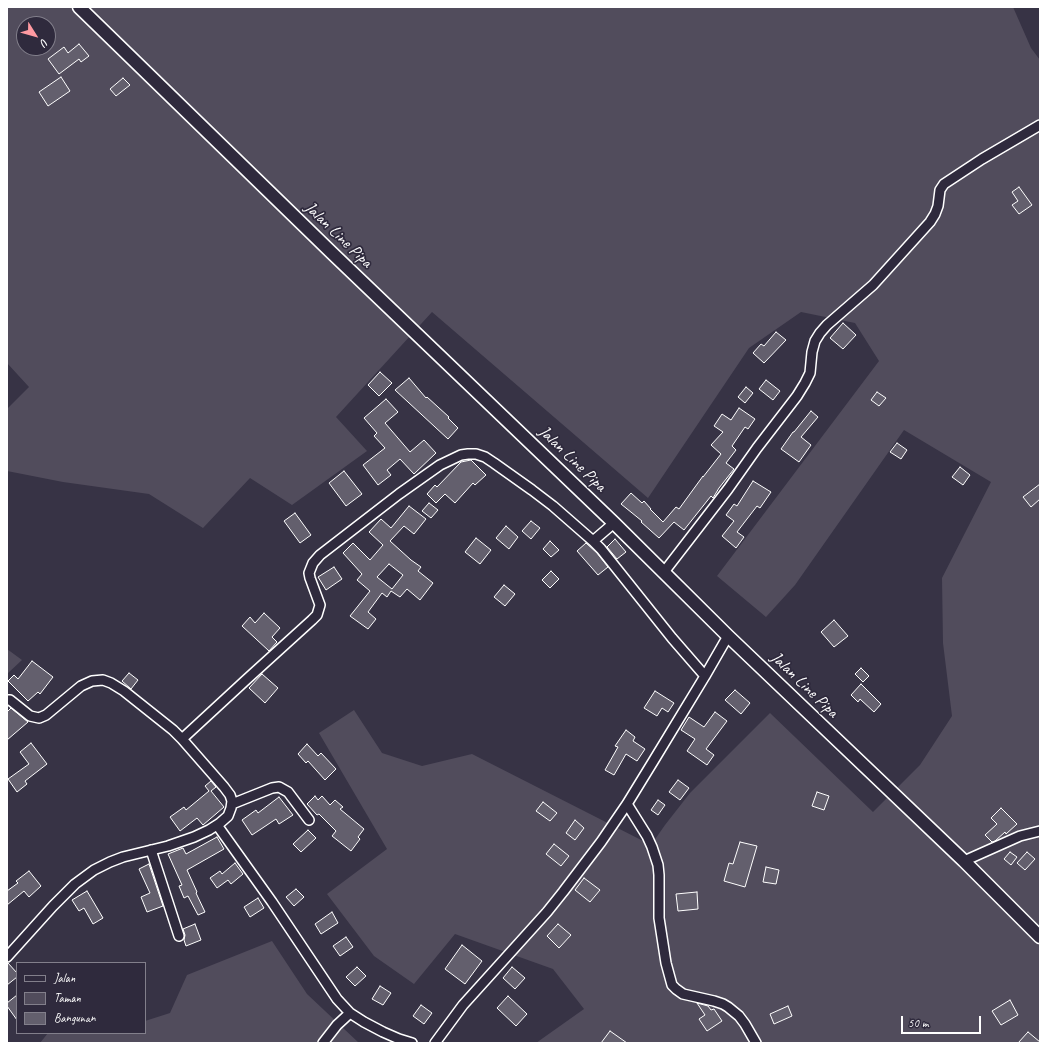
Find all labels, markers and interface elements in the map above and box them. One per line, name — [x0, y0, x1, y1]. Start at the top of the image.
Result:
north arrow — [16, 16, 56, 56]
text: U — [38, 36, 52, 49]
street label: Jalan Line Pipa — [300, 198, 376, 272]
street label: Jalan Line Pipa — [534, 422, 610, 496]
street label: Jalan Line Pipa — [766, 648, 842, 722]
legend — [16, 962, 146, 1034]
text: Jalan — [54, 970, 75, 986]
text: Taman — [54, 990, 81, 1006]
scale bar — [903, 1008, 983, 1034]
text: Bangunan — [54, 1010, 95, 1026]
text: 50 m — [908, 1015, 928, 1031]

